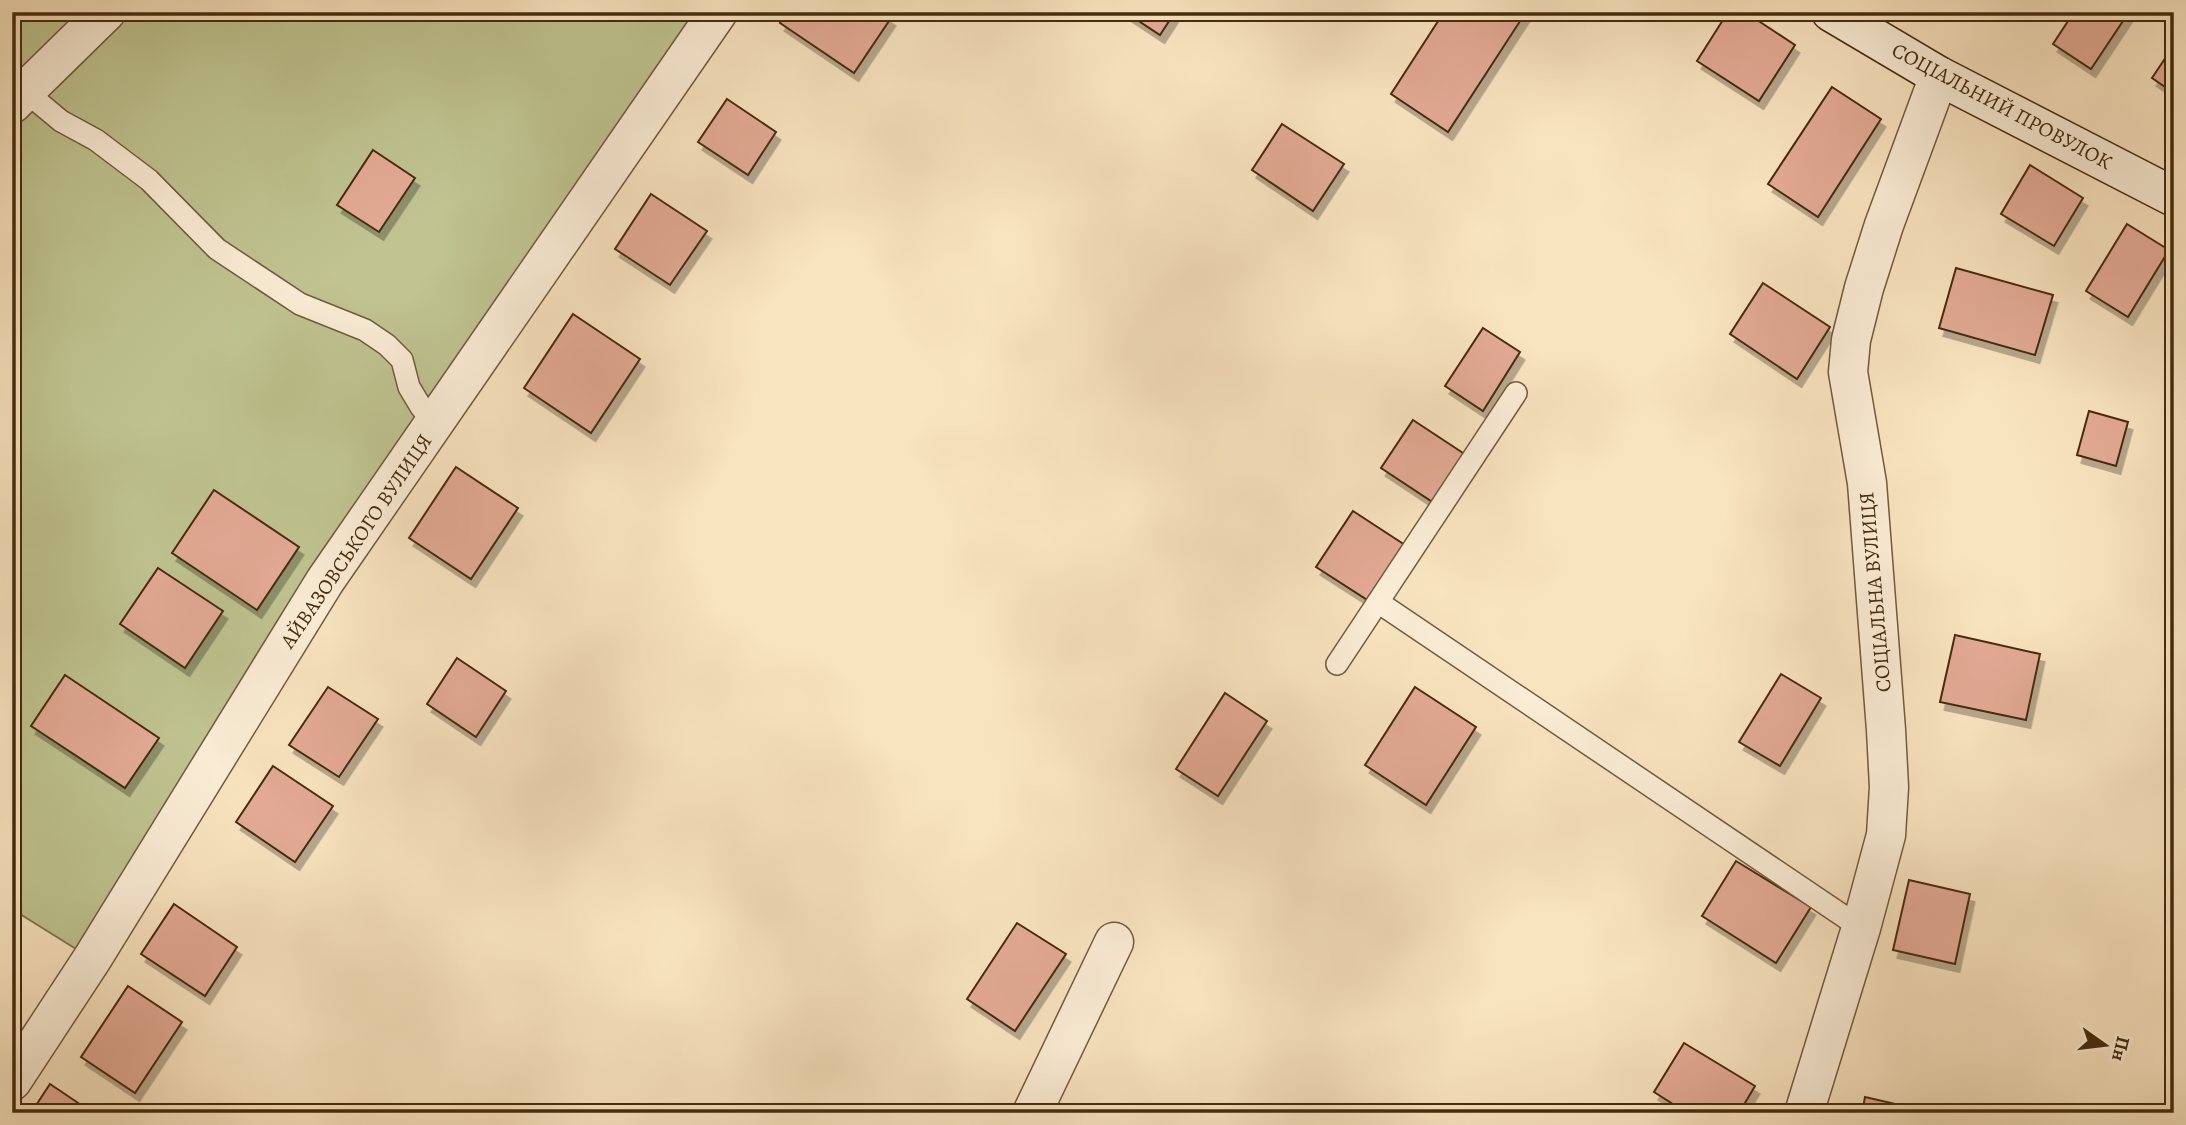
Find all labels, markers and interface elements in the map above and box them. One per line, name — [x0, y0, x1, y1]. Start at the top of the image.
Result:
street label: СОЦІАЛЬНИЙ ПРОВУЛОК — [1887, 36, 2118, 176]
street label: АЙВАЗОВСЬКОГО ВУЛИЦЯ — [273, 428, 438, 654]
street label: СОЦІАЛЬНА ВУЛИЦЯ — [1852, 491, 1898, 693]
north arrow — [2070, 1010, 2140, 1080]
text: Пн — [2105, 1034, 2136, 1064]

